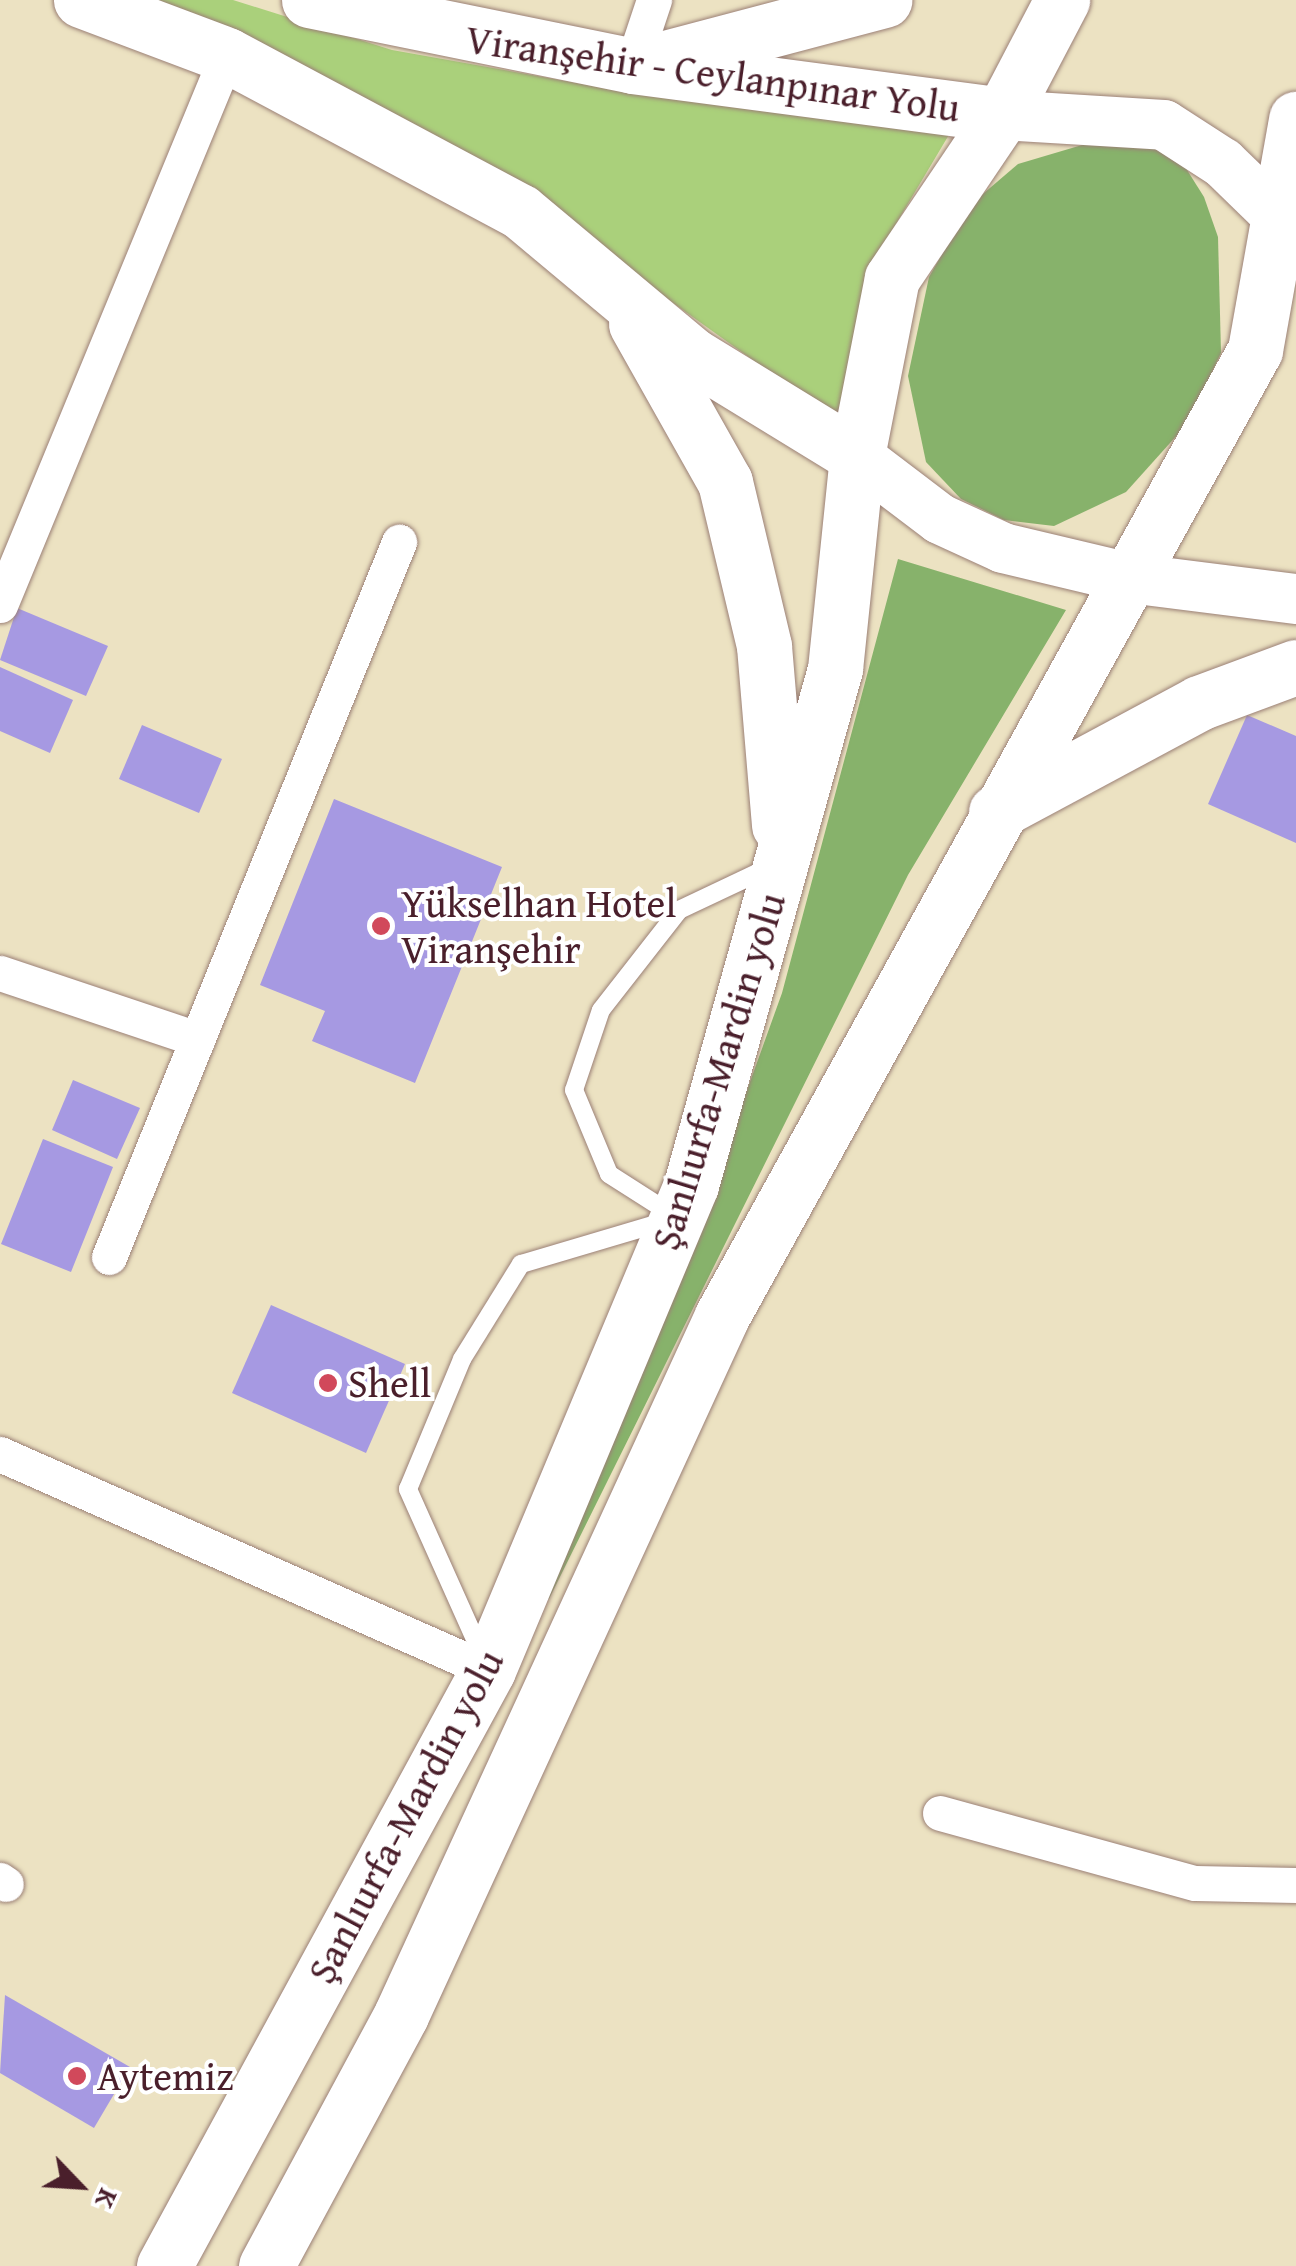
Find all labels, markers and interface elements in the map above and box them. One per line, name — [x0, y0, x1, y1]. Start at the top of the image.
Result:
street label: Viranşehir - Ceylanpınar Yolu — [463, 15, 963, 131]
place label: Yükselhan Hotel Viranşehir — [401, 879, 677, 973]
street label: Şanlıurfa-Mardin yolu — [641, 887, 795, 1255]
marker: Yükselhan Hotel Viranşehir — [370, 915, 392, 937]
place label: Shell — [348, 1359, 431, 1407]
marker: Shell — [317, 1372, 339, 1394]
street label: Şanlıurfa-Mardin yolu — [297, 1641, 513, 1991]
place label: Aytemiz — [97, 2052, 234, 2100]
marker: Aytemiz — [66, 2065, 88, 2087]
north arrow — [30, 2136, 130, 2236]
text: K — [85, 2182, 130, 2216]

